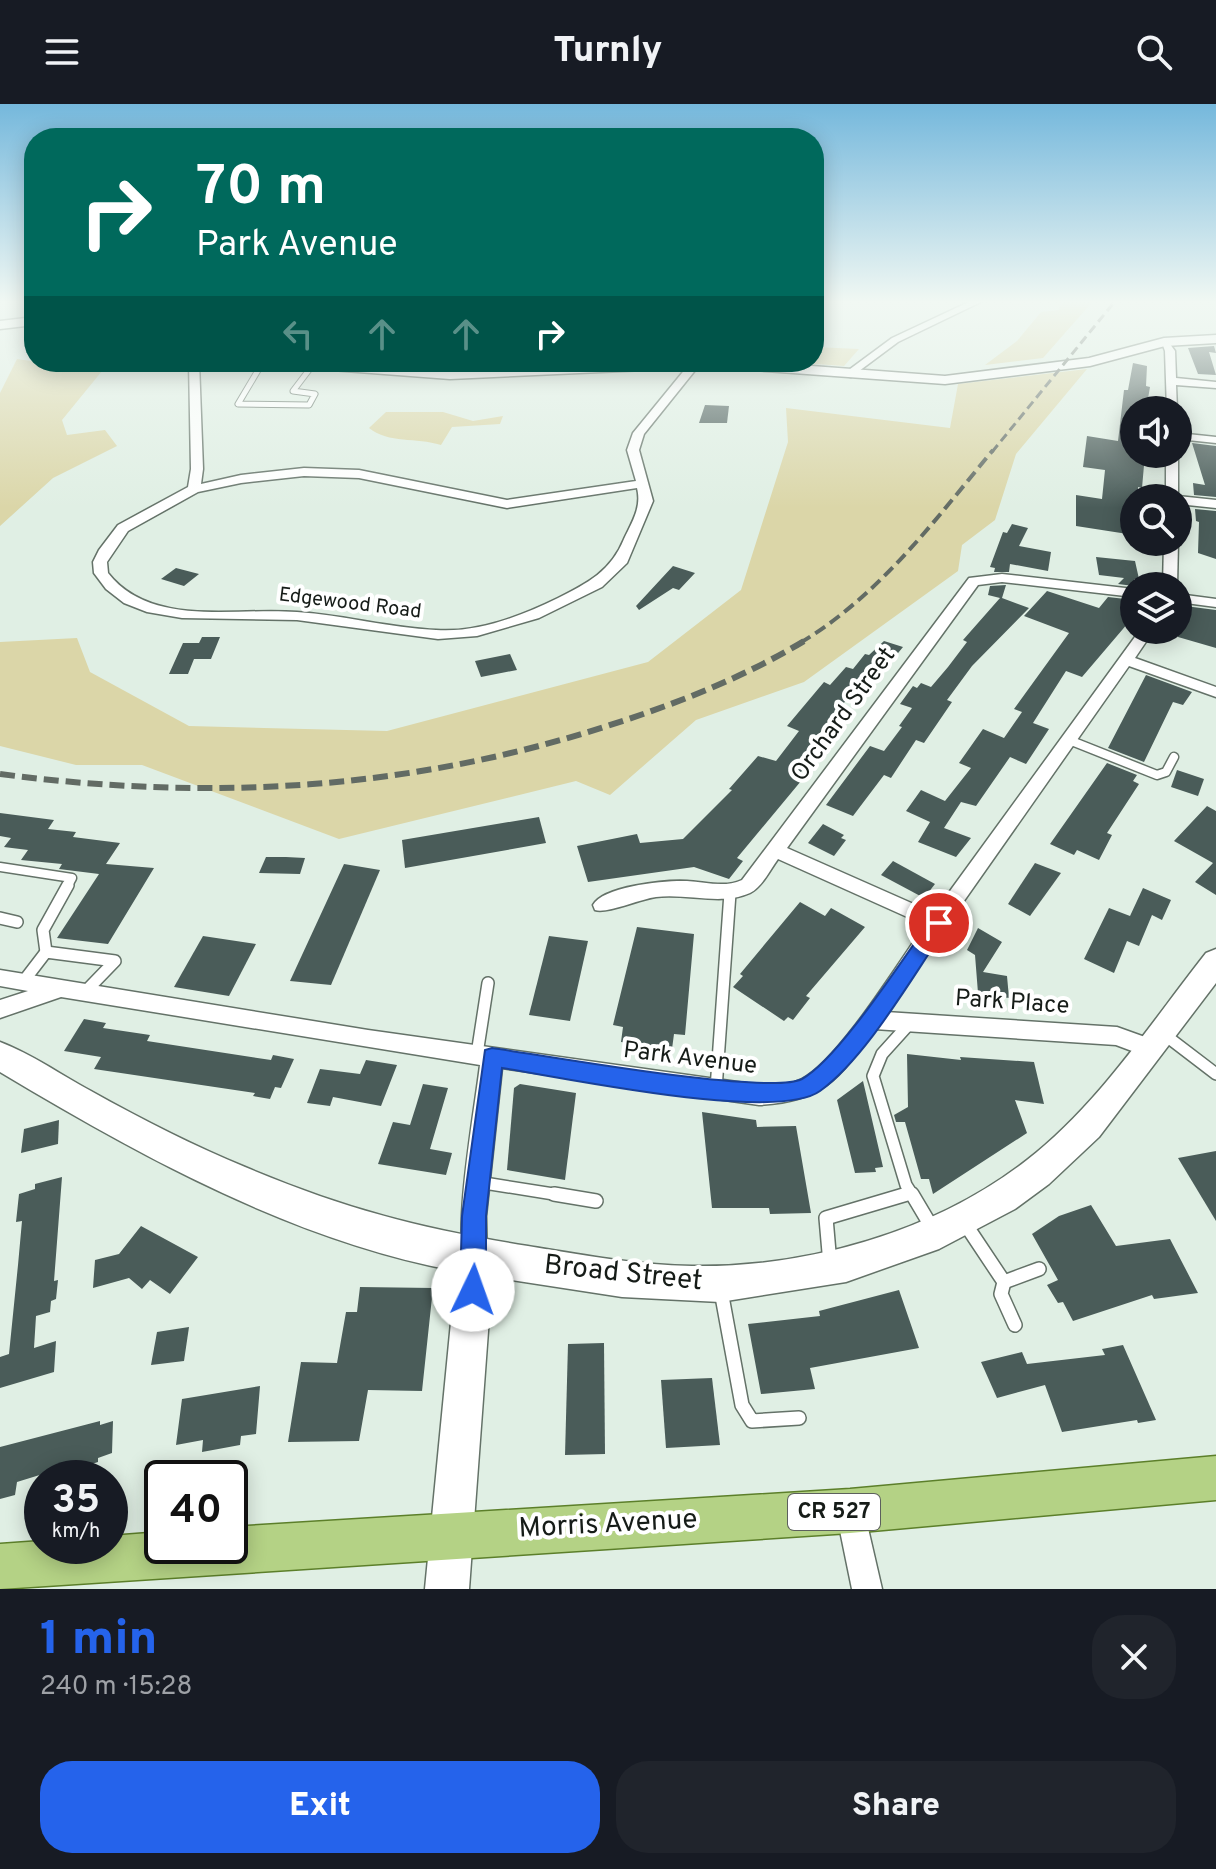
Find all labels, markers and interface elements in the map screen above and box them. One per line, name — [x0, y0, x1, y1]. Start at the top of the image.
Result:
text: Turnly — [554, 29, 663, 75]
icon: menu — [40, 30, 84, 74]
icon: search — [1132, 30, 1176, 74]
text: 70 m — [196, 154, 326, 224]
icon: right — [64, 160, 168, 264]
text: Park Avenue — [196, 223, 398, 269]
icon: left — [276, 312, 320, 356]
icon: ahead — [360, 312, 404, 356]
icon: ahead — [444, 312, 488, 356]
icon: right — [528, 312, 572, 356]
map controls — [1120, 396, 1192, 644]
button: sound — [1120, 396, 1192, 468]
button: search — [1120, 484, 1192, 556]
button: layers — [1120, 572, 1192, 644]
street label: Edgewood Road — [277, 582, 423, 626]
street label: Orchard Street — [785, 642, 903, 788]
pin — [905, 889, 973, 957]
icon: arrive — [917, 901, 961, 945]
street label: Park Place — [954, 984, 1070, 1022]
street label: Park Avenue — [621, 1036, 759, 1082]
position arrow — [431, 1248, 515, 1332]
street label: Broad Street — [542, 1248, 704, 1300]
speed limit sign: 40 — [144, 1460, 248, 1564]
text: 35 — [52, 1477, 100, 1527]
road number: CR 527 — [788, 1494, 880, 1530]
street label: Morris Avenue — [518, 1502, 698, 1548]
text: km/h — [52, 1519, 100, 1545]
text: 1 min — [40, 1611, 157, 1671]
button: close — [1092, 1615, 1176, 1699]
text: 240 m · 15:28 — [40, 1671, 192, 1704]
button: Exit — [40, 1761, 600, 1853]
button: Share — [616, 1761, 1176, 1853]

